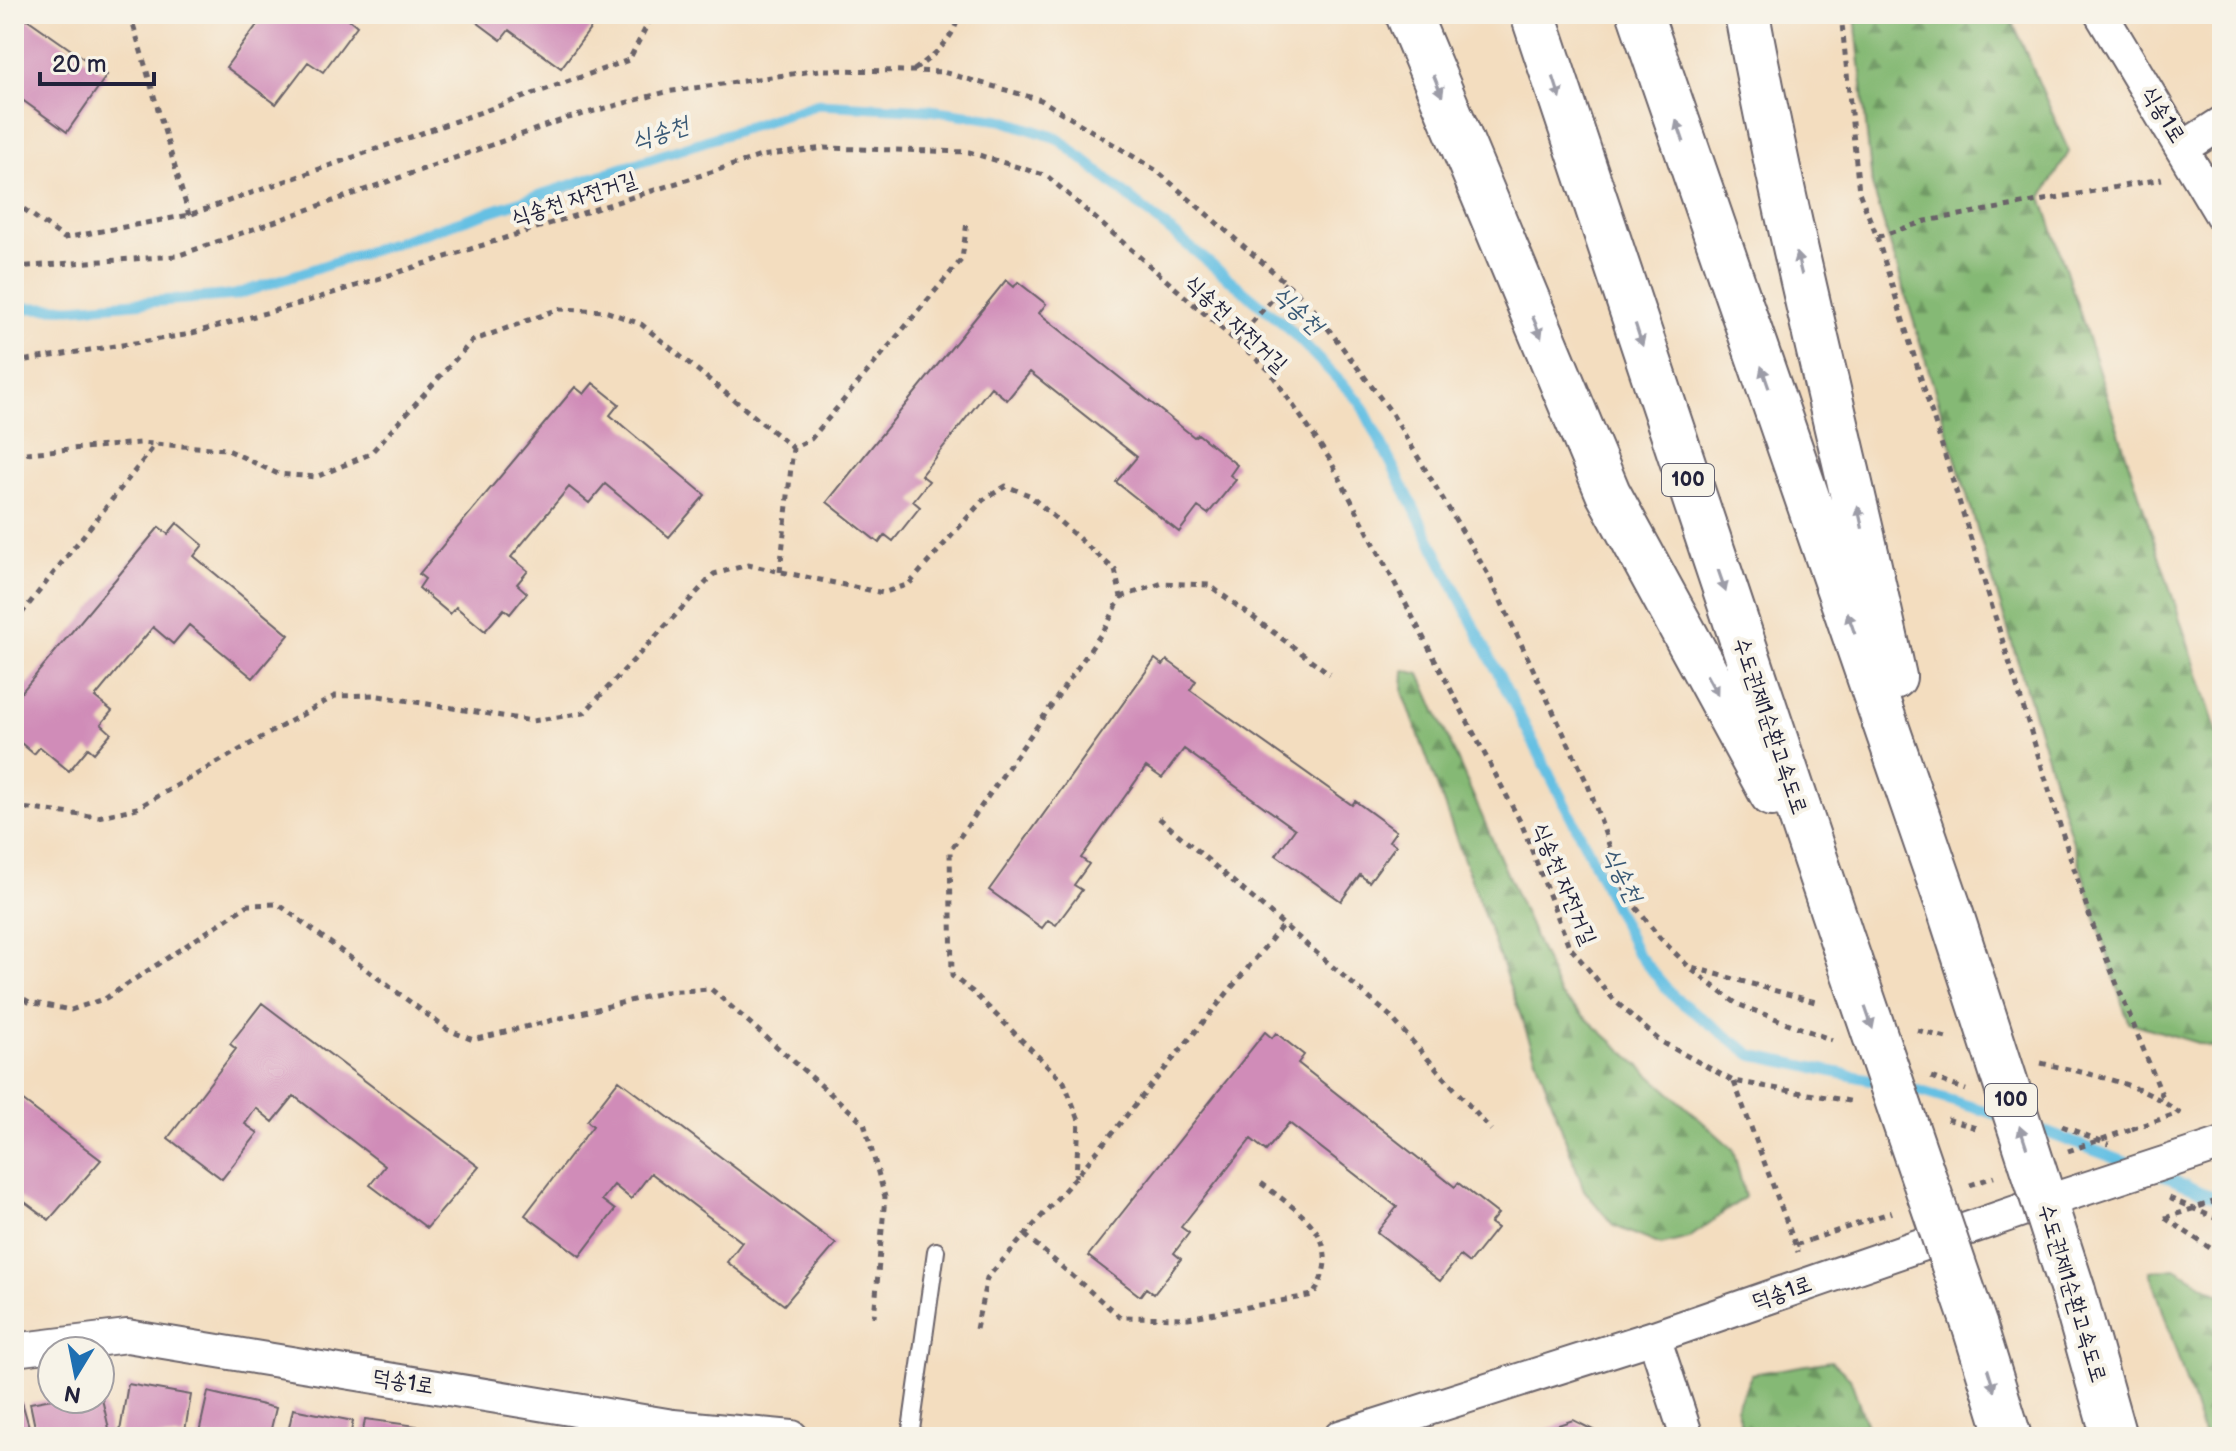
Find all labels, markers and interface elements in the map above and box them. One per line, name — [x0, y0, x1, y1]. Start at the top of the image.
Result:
scale bar — [40, 36, 154, 86]
text: 20 m — [52, 50, 107, 79]
one-way arrow — [1431, 74, 1444, 98]
one-way arrow — [1552, 76, 1564, 100]
street label: 식송1로 — [2135, 82, 2191, 148]
water label: 식송천 — [628, 109, 695, 156]
one-way arrow — [1674, 119, 1686, 143]
street label: 식송천 자전거길 — [508, 166, 640, 232]
one-way arrow — [1793, 252, 1805, 277]
street label: 식송천 자전거길 — [1179, 270, 1293, 378]
water label: 식송천 — [1267, 280, 1331, 342]
one-way arrow — [1530, 315, 1543, 338]
one-way arrow — [1634, 323, 1646, 347]
one-way arrow — [1758, 365, 1771, 389]
road number: 100 — [1662, 464, 1714, 496]
one-way arrow — [1853, 504, 1866, 529]
one-way arrow — [1716, 570, 1728, 594]
one-way arrow — [1844, 610, 1856, 634]
street label: 수도권제1순환고속도로 — [1727, 634, 1813, 818]
one-way arrow — [1706, 674, 1719, 697]
street label: 식송천 자전거길 — [1526, 819, 1602, 949]
water label: 식송천 — [1596, 843, 1649, 910]
one-way arrow — [1864, 1007, 1876, 1031]
road number: 100 — [1985, 1084, 2037, 1116]
one-way arrow — [2017, 1125, 2029, 1149]
street label: 수도권제1순환고속도로 — [2032, 1200, 2112, 1386]
street label: 덕송1로 — [1748, 1270, 1816, 1316]
north arrow — [36, 1335, 116, 1415]
street label: 덕송1로 — [370, 1364, 436, 1400]
one-way arrow — [1985, 1369, 1998, 1393]
text: N — [62, 1378, 83, 1408]

